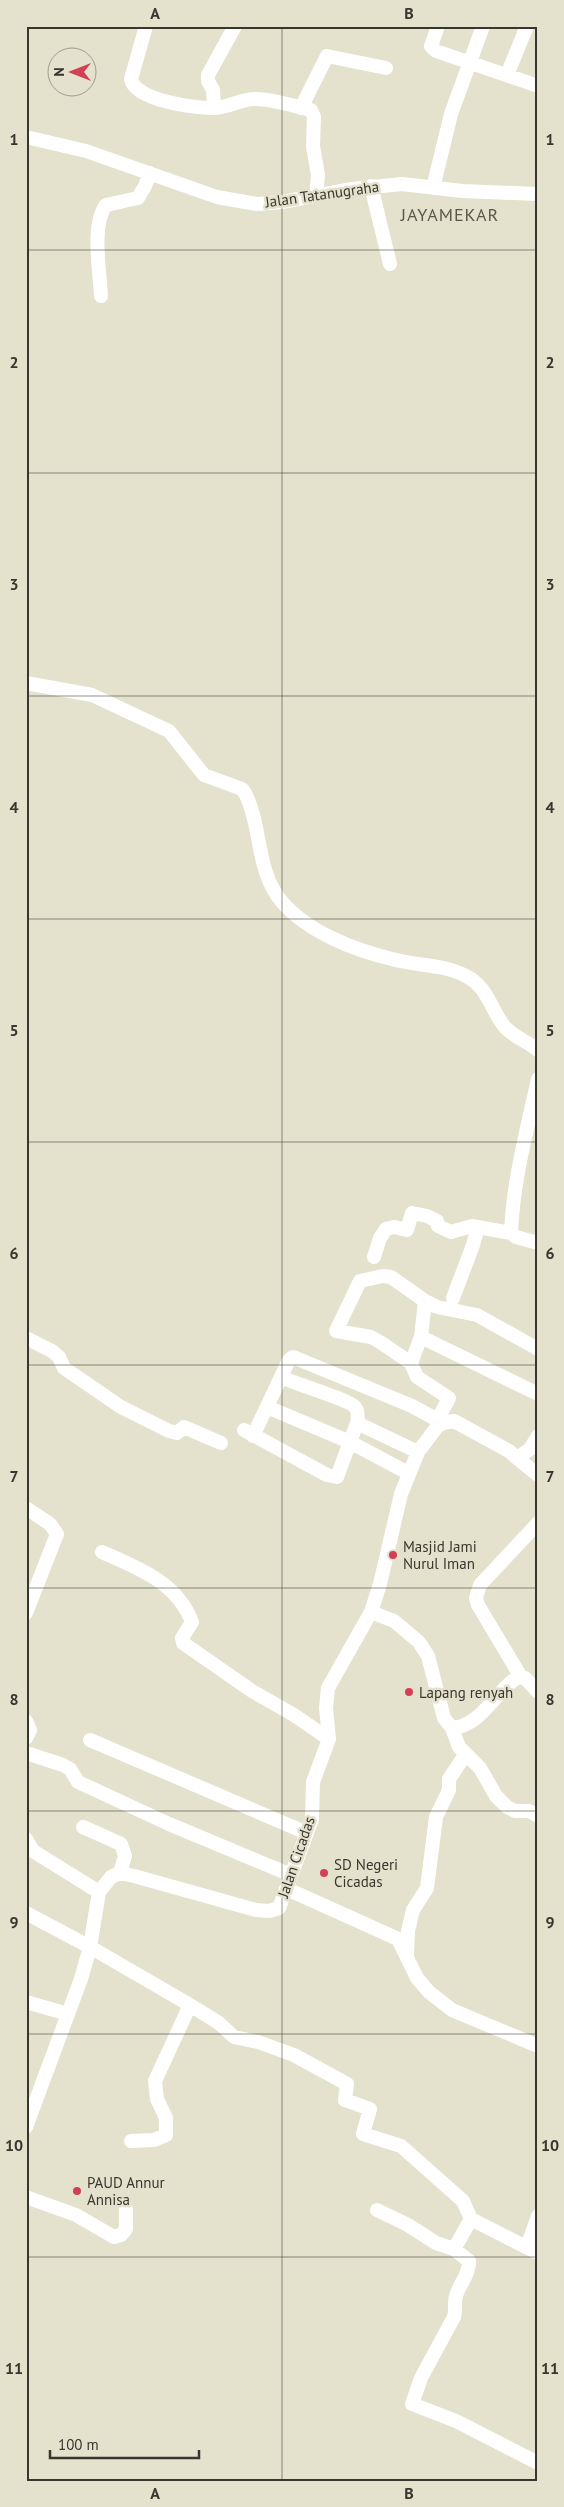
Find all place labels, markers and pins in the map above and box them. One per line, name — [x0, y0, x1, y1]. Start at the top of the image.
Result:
place label: Masjid Jami Nurul Iman — [403, 1537, 477, 1573]
marker: Masjid Jami Nurul Iman — [387, 1549, 399, 1561]
place label: Lapang renyah — [419, 1683, 513, 1702]
marker: Lapang renyah — [403, 1686, 415, 1698]
place label: SD Negeri Cicadas — [334, 1855, 398, 1891]
marker: SD Negeri Cicadas — [318, 1867, 330, 1879]
place label: PAUD Annur Annisa — [87, 2173, 165, 2209]
marker: PAUD Annur Annisa — [71, 2185, 83, 2197]

